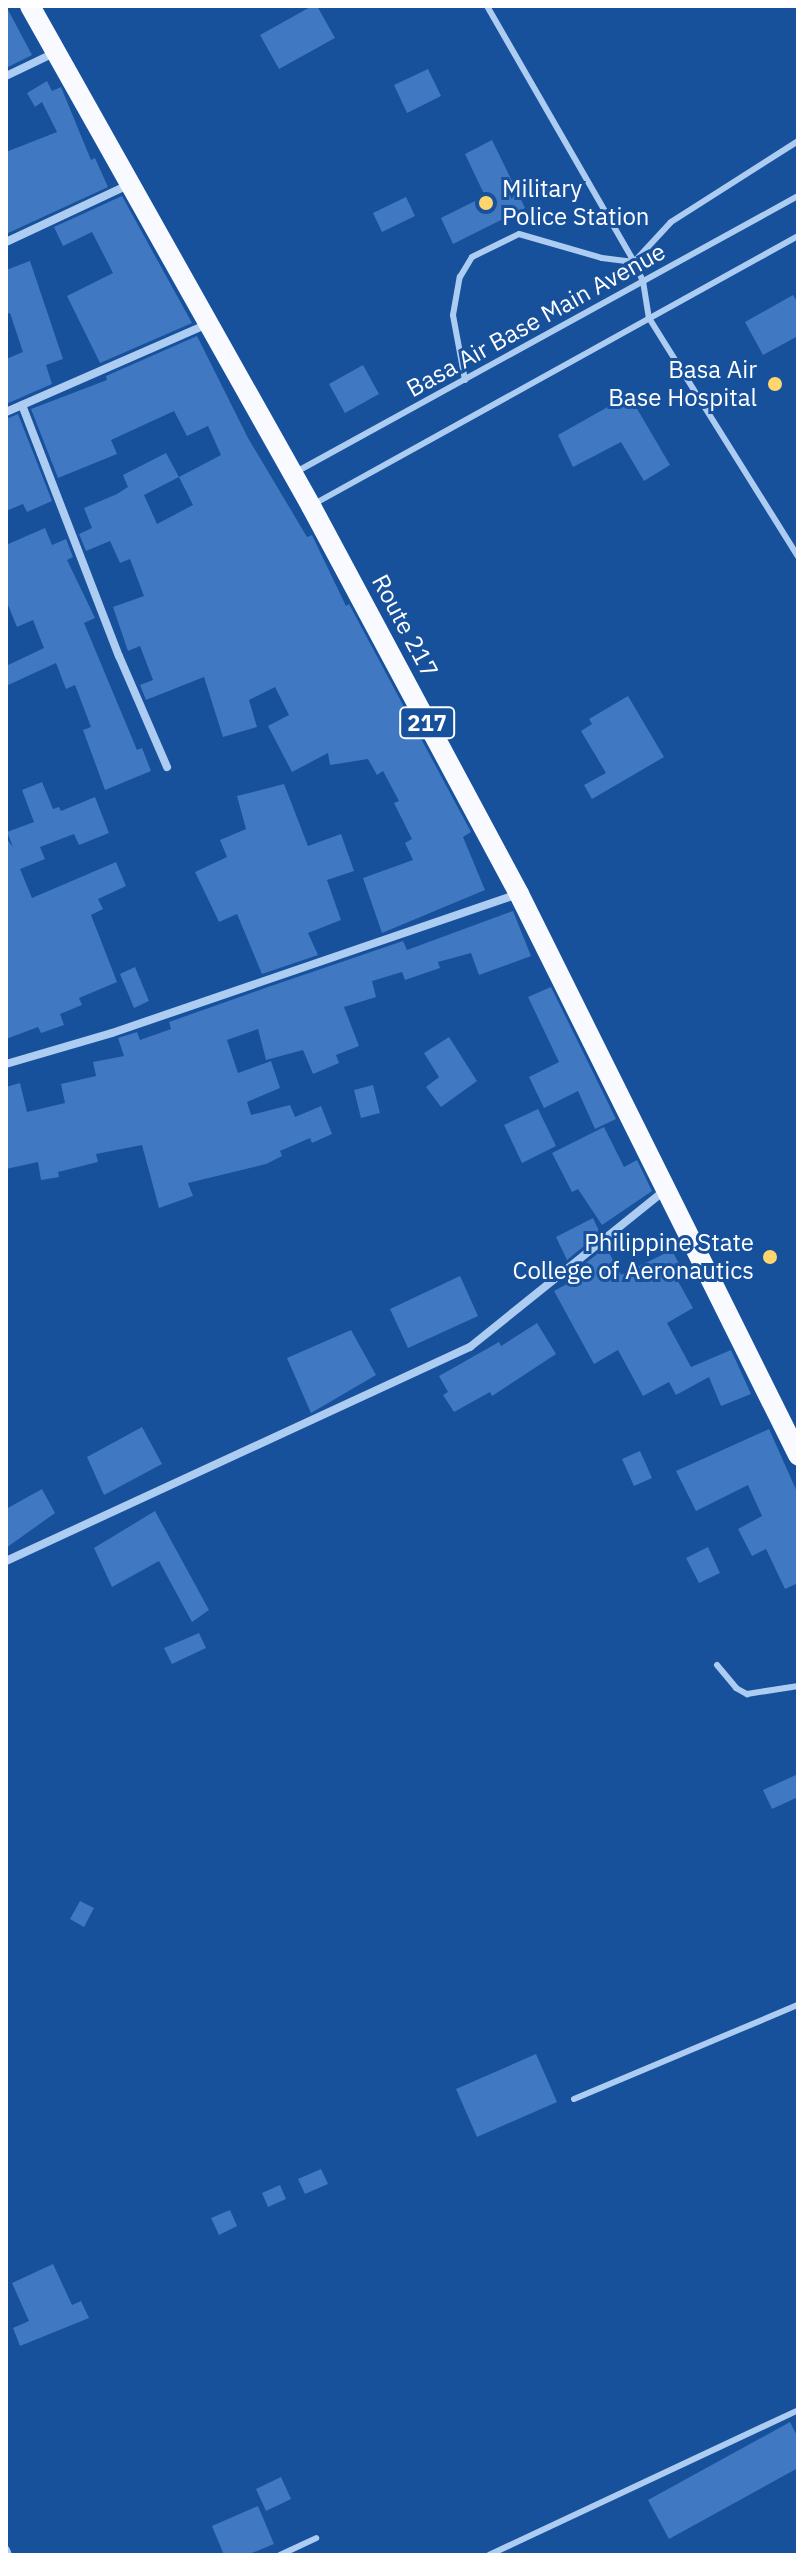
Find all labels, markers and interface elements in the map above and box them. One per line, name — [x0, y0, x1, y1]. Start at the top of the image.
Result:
place label: Military Police Station — [502, 175, 649, 231]
marker: Military Police Station — [477, 194, 495, 212]
street label: Basa Air Base Main Avenue — [402, 237, 670, 403]
place label: Basa Air Base Hospital — [608, 356, 757, 412]
marker: Basa Air Base Hospital — [764, 373, 786, 395]
street label: Route 217 — [366, 570, 444, 682]
road number: 217 — [399, 705, 455, 741]
place label: Philippine State College of Aeronautics — [512, 1229, 754, 1285]
marker: Philippine State College of Aeronautics — [761, 1248, 779, 1266]

